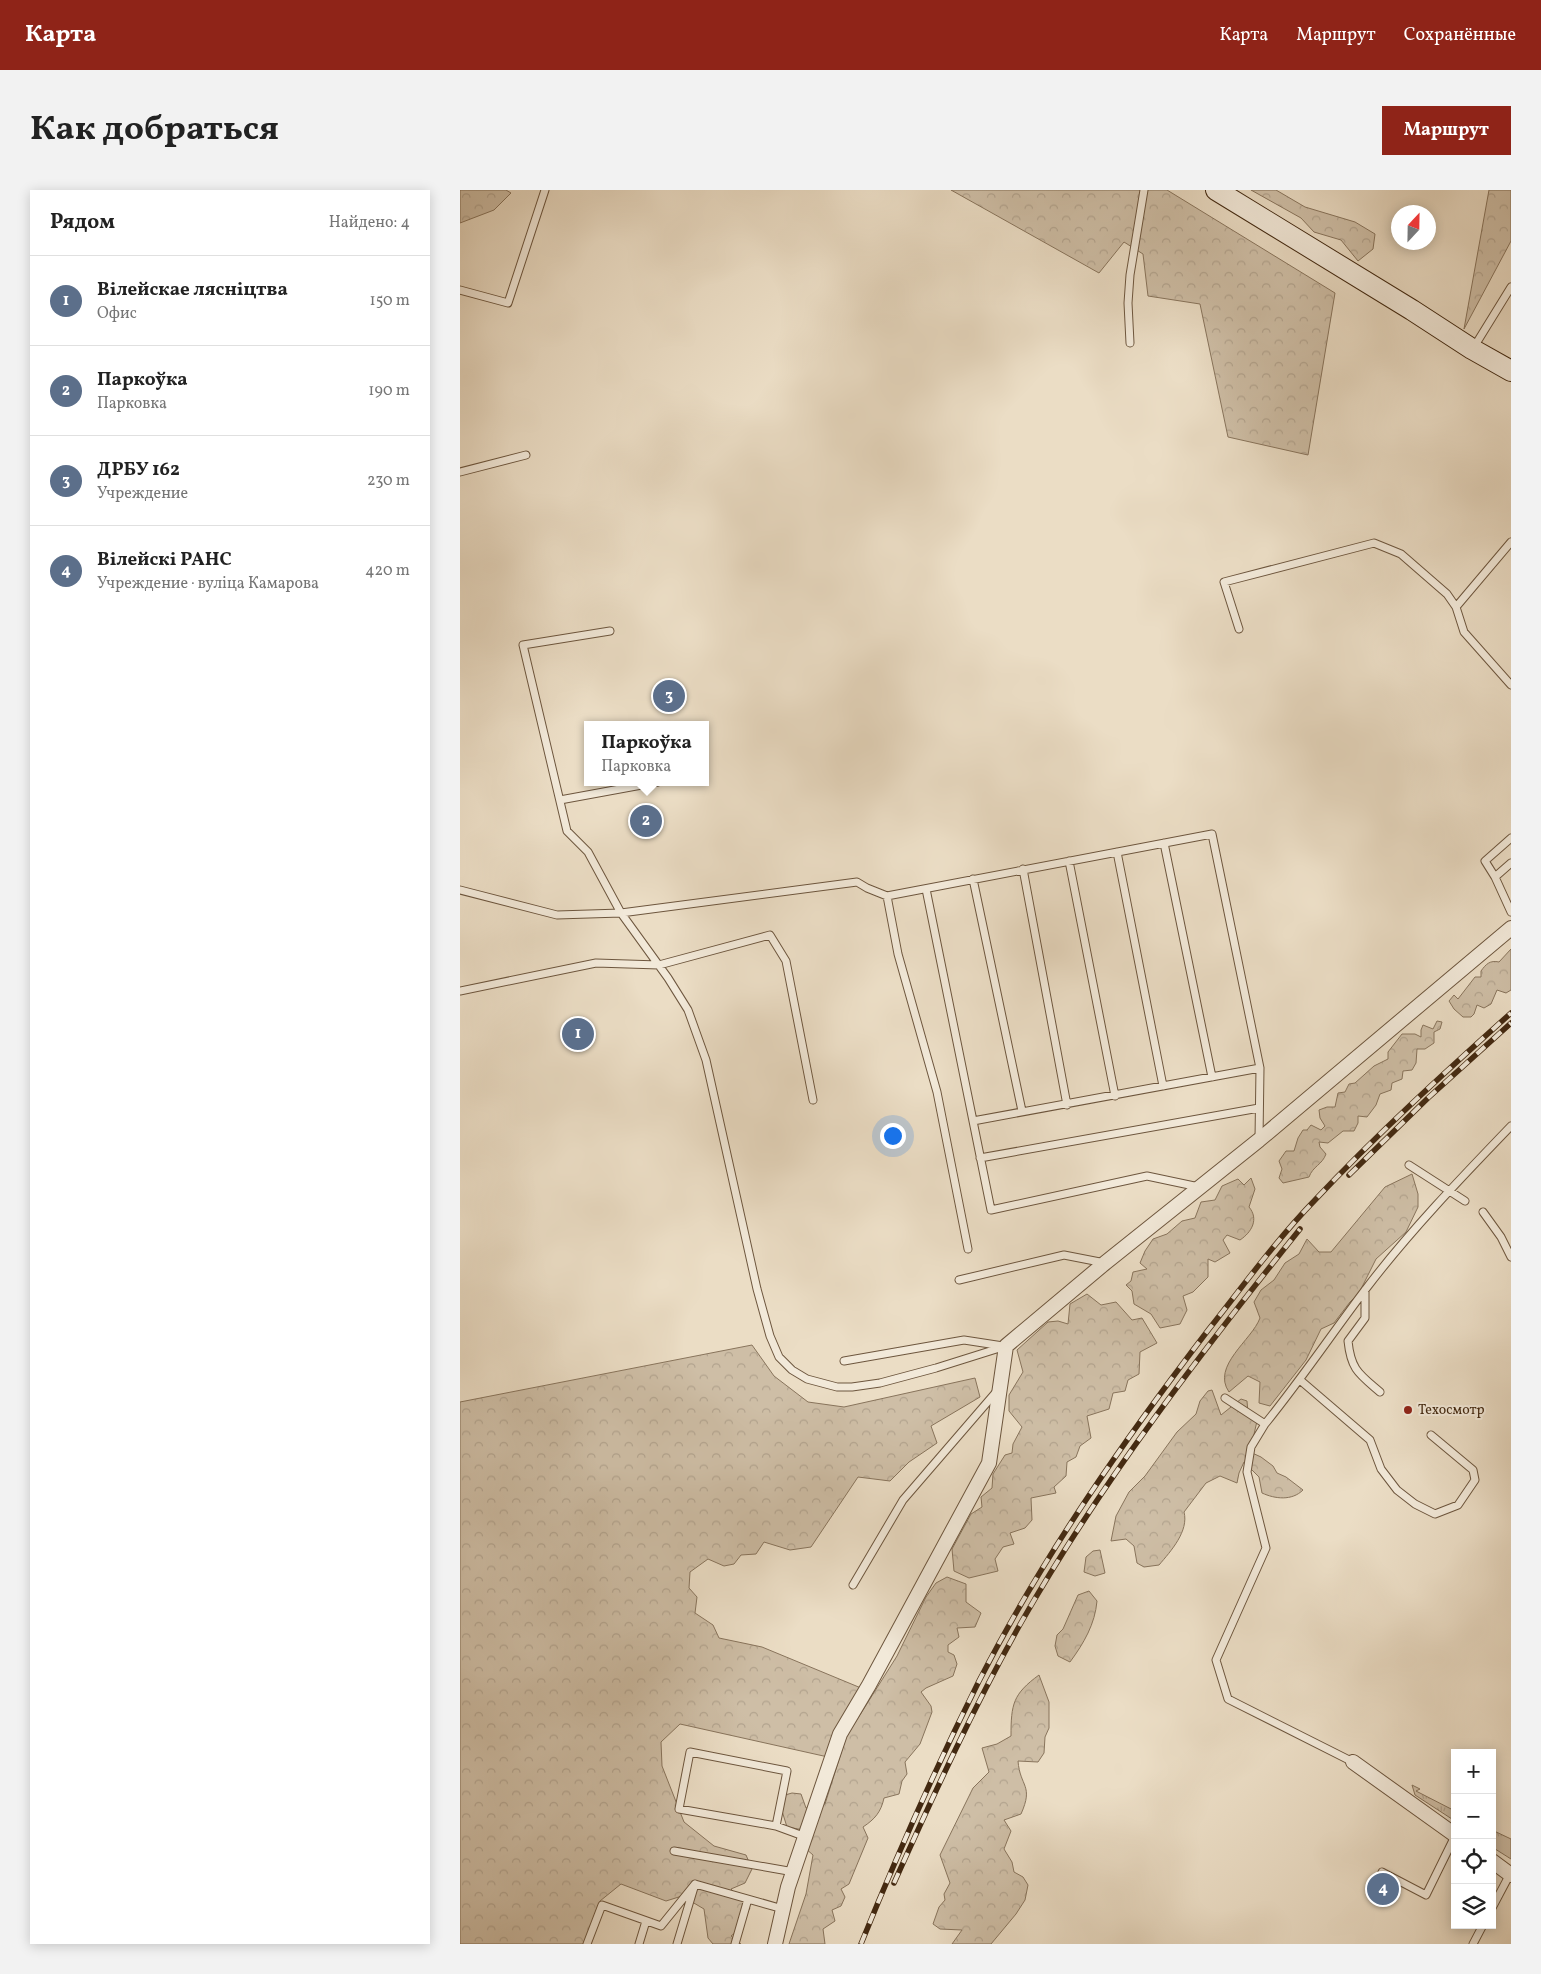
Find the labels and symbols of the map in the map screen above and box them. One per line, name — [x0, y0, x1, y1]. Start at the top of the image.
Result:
north arrow — [1391, 205, 1436, 250]
pin: 3 — [653, 677, 685, 715]
pin: 2 — [630, 802, 662, 840]
pin: 1 — [562, 1015, 594, 1053]
your location — [880, 1123, 906, 1149]
place label: Техосмотр — [1418, 1401, 1485, 1420]
marker: Техосмотр — [1402, 1404, 1414, 1416]
pin: 4 — [1367, 1870, 1399, 1908]

